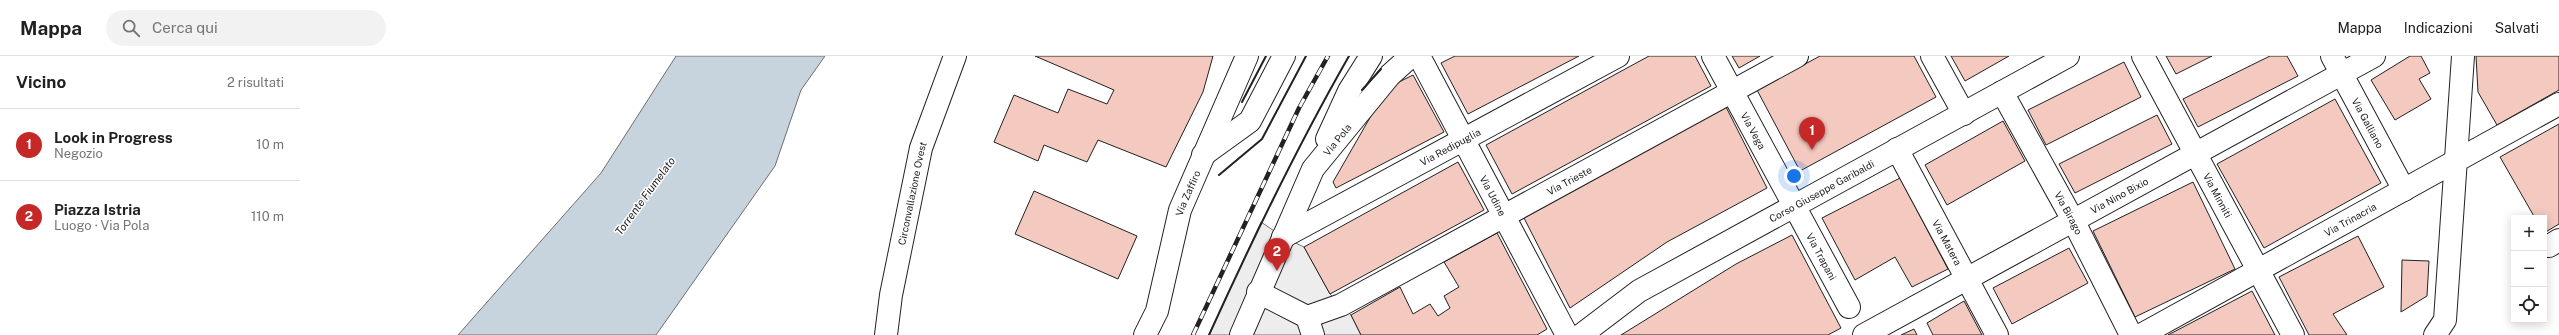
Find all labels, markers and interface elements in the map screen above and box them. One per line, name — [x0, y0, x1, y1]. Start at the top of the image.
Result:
search box — [106, 10, 386, 46]
text: Mappa — [20, 17, 82, 39]
icon: search — [120, 17, 142, 39]
text: Cerca qui — [152, 19, 218, 36]
text: Mappa — [2337, 20, 2382, 36]
text: Indicazioni — [2404, 20, 2473, 36]
text: Salvati — [2495, 20, 2539, 36]
text: Vicino — [16, 72, 66, 92]
text: 2 risultati — [227, 75, 284, 90]
street label: Via Galliano — [2350, 96, 2387, 150]
street label: Via Vega — [1739, 110, 1768, 151]
pin: 1 — [1799, 117, 1825, 150]
street label: Via Pola — [1321, 121, 1354, 158]
street label: Via Redipuglia — [1418, 125, 1483, 168]
text: Look in Progress — [54, 129, 173, 146]
text: 1 — [26, 137, 32, 152]
text: 10 m — [256, 137, 284, 152]
street label: Circonvallazione Ovest — [895, 140, 929, 246]
text: Negozio — [54, 146, 103, 161]
water label: Torrente Fiumelato — [613, 155, 677, 237]
street label: Corso Giuseppe Garibaldi — [1767, 157, 1876, 225]
street label: Via Trieste — [1545, 163, 1594, 197]
your location — [1784, 166, 1804, 186]
street label: Via Zaffiro — [1173, 168, 1203, 217]
street label: Via Minniti — [2201, 171, 2235, 220]
street label: Via Udine — [1477, 173, 1509, 218]
street label: Via Nino Bixio — [2088, 175, 2151, 216]
street label: Via Birago — [2052, 189, 2085, 237]
street label: Via Trinacria — [2322, 200, 2378, 239]
text: Piazza Istria — [54, 201, 141, 218]
text: 2 — [25, 209, 33, 224]
text: 110 m — [251, 209, 284, 224]
map controls — [2511, 215, 2547, 323]
button: + — [2511, 215, 2547, 251]
street label: Via Matera — [1930, 217, 1964, 267]
text: Luogo · Via Pola — [54, 218, 149, 233]
street label: Via Trapani — [1804, 231, 1839, 282]
pin: 2 — [1264, 238, 1290, 271]
button: − — [2511, 251, 2547, 287]
button: locate — [2511, 287, 2547, 323]

